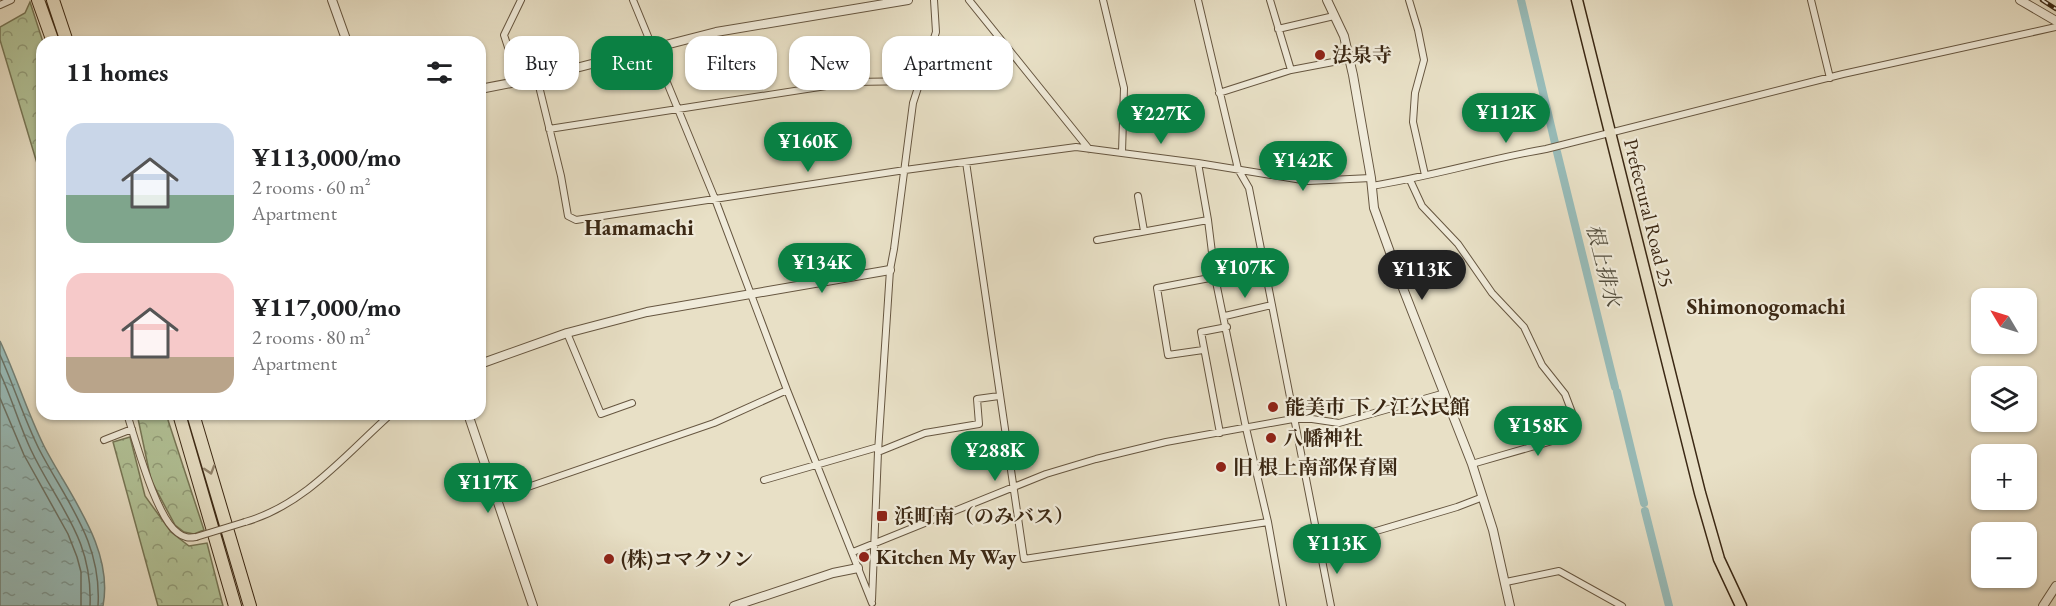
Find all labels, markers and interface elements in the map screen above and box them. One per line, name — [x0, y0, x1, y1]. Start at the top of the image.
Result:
chip: Buy — [504, 36, 579, 90]
chip: Rent — [591, 36, 673, 90]
chip: Filters — [685, 36, 777, 90]
chip: New — [789, 36, 870, 90]
chip: Apartment — [882, 36, 1013, 90]
place label: 法泉寺 — [1332, 42, 1392, 68]
marker: 法泉寺 — [1313, 48, 1327, 62]
text: 11 homes — [66, 55, 168, 89]
icon: filters — [423, 56, 456, 89]
pin: ¥112K — [1464, 93, 1548, 144]
pin: ¥227K — [1119, 94, 1203, 145]
text: ¥112K — [1476, 99, 1536, 125]
text: ¥227K — [1131, 100, 1191, 126]
pin: ¥160K — [766, 122, 850, 173]
text: ¥160K — [778, 128, 838, 154]
street label: Prefectural Road 25 — [1618, 136, 1680, 290]
text: ¥113,000/mo — [252, 140, 401, 174]
pin: ¥142K — [1261, 141, 1345, 192]
icon: home — [114, 147, 186, 219]
text: ¥142K — [1273, 147, 1333, 173]
text: 2 rooms · 60 m² — [252, 174, 371, 200]
text: Apartment — [252, 200, 337, 226]
district label: Hamamachi — [584, 213, 694, 242]
water label: 根上排水 — [1581, 221, 1628, 311]
pin: ¥134K — [780, 243, 864, 294]
pin: ¥107K — [1203, 248, 1287, 299]
text: ¥134K — [792, 249, 852, 275]
pin: ¥113K — [1380, 250, 1464, 301]
text: ¥107K — [1215, 254, 1275, 280]
text: ¥113K — [1392, 256, 1452, 282]
north arrow — [1971, 288, 2037, 354]
map controls — [1971, 288, 2037, 588]
text: ¥117,000/mo — [252, 290, 401, 324]
district label: Shimonogomachi — [1687, 292, 1846, 321]
icon: home — [114, 297, 186, 369]
text: 2 rooms · 80 m² — [252, 324, 371, 350]
text: Apartment — [252, 350, 337, 376]
button: layers — [1971, 366, 2037, 432]
place label: 能美市 下ノ江公民館 — [1285, 394, 1470, 420]
marker: 能美市 下ノ江公民館 — [1266, 400, 1280, 414]
pin: ¥158K — [1496, 406, 1580, 457]
text: ¥158K — [1508, 412, 1568, 438]
place label: 八幡神社 — [1283, 425, 1363, 451]
pin: ¥288K — [953, 431, 1037, 482]
marker: 八幡神社 — [1264, 431, 1278, 445]
text: ¥288K — [965, 437, 1025, 463]
button: + — [1971, 444, 2037, 510]
place label: 旧 根上南部保育園 — [1233, 454, 1398, 480]
marker: 旧 根上南部保育園 — [1214, 460, 1228, 474]
pin: ¥117K — [446, 463, 530, 514]
one-way arrow — [203, 464, 215, 475]
text: ¥117K — [458, 469, 518, 495]
place label: 浜町南（のみバス） — [894, 503, 1074, 529]
marker: 浜町南（のみバス） — [875, 509, 889, 523]
button: − — [1971, 522, 2037, 588]
pin: ¥113K — [1295, 524, 1379, 575]
text: ¥113K — [1307, 530, 1367, 556]
place label: Kitchen My Way — [876, 544, 1017, 570]
place label: (株)コマクソン — [621, 546, 753, 572]
marker: Kitchen My Way — [857, 550, 871, 564]
marker: (株)コマクソン — [602, 552, 616, 566]

